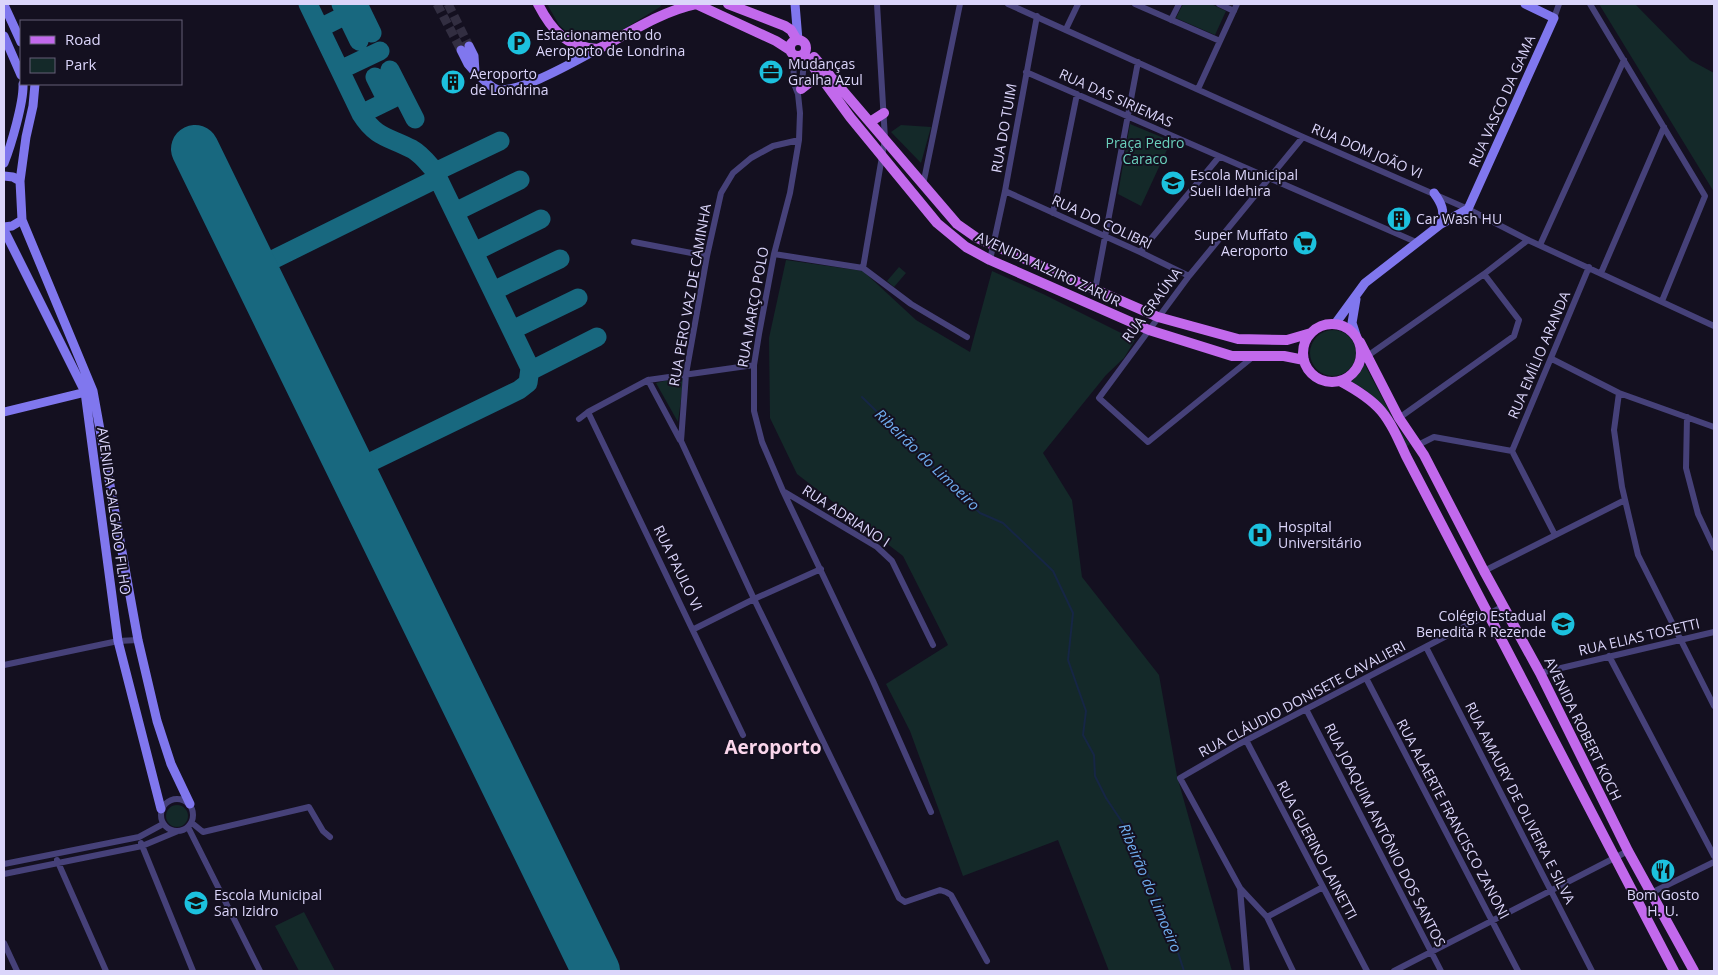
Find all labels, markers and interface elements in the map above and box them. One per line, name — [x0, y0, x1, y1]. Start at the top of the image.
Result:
legend — [20, 20, 182, 85]
place label: Estacionamento do Aeroporto de Londrina — [536, 25, 685, 60]
text: Road — [65, 29, 101, 49]
parking icon: Estacionamento do Aeroporto de Londrina — [506, 30, 532, 56]
street label: RUA VASCO DA GAMA — [1464, 32, 1539, 170]
text: Park — [65, 54, 96, 74]
place label: Mudanças Gralha Azul — [788, 54, 863, 89]
office icon: Mudanças Gralha Azul — [758, 59, 784, 85]
place label: Aeroporto de Londrina — [470, 64, 549, 99]
street label: RUA DAS SIRIEMAS — [1056, 64, 1176, 131]
building icon: Aeroporto de Londrina — [440, 69, 466, 95]
street label: RUA DO TUIM — [986, 82, 1021, 174]
street label: RUA DOM JOÃO VI — [1309, 119, 1426, 183]
park label: Praça Pedro Caraco — [1105, 133, 1185, 168]
place label: Escola Municipal Sueli Idehira — [1190, 165, 1298, 200]
school or university icon: Escola Municipal Sueli Idehira — [1160, 170, 1186, 196]
street label: RUA DO COLIBRI — [1049, 190, 1155, 253]
street label: RUA PERO VAZ DE CAMINHA — [664, 202, 715, 388]
building icon: Car Wash HU — [1386, 206, 1412, 232]
place label: Car Wash HU — [1416, 209, 1502, 228]
place label: Super Muffato Aeroporto — [1194, 225, 1288, 260]
street label: AVENIDA ALZIRO ZARUR — [973, 227, 1124, 311]
supermarket icon: Super Muffato Aeroporto — [1292, 230, 1318, 256]
street label: RUA MARÇO POLO — [733, 245, 772, 369]
street label: RUA GRAÚNA — [1117, 263, 1186, 346]
street label: RUA EMÍLIO ARANDA — [1503, 288, 1574, 422]
water label: Ribeirão do Limoeiro — [871, 404, 984, 514]
street label: AVENIDA SALGADO FILHO — [93, 426, 136, 596]
street label: RUA ADRIANO I — [799, 480, 894, 551]
place label: Hospital Universitário — [1278, 517, 1362, 552]
street label: RUA PAULO VI — [650, 522, 707, 614]
hospital icon: Hospital Universitário — [1247, 522, 1273, 548]
place label: Colégio Estadual Benedita R Rezende — [1416, 606, 1546, 641]
school or university icon: Colégio Estadual Benedita R Rezende — [1550, 611, 1576, 637]
street label: RUA ELIAS TOSETTI — [1576, 613, 1701, 660]
street label: RUA CLÁUDIO DONISETE CAVALIERI — [1195, 636, 1408, 761]
street label: AVENIDA ROBERT KOCH — [1540, 654, 1626, 804]
street label: RUA AMAURY DE OLIVEIRA E SILVA — [1461, 699, 1580, 907]
street label: RUA ALAERTE FRANCISCO ZANONI — [1393, 716, 1514, 922]
street label: RUA JOAQUIM ANTÔNIO DOS SANTOS — [1321, 720, 1450, 950]
district label: Aeroporto — [724, 734, 822, 760]
street label: RUA GUERINO LAINETTI — [1273, 777, 1362, 923]
water label: Ribeirão do Limoeiro — [1115, 820, 1187, 955]
restaurant icon: Bom Gosto H. U. — [1650, 858, 1676, 884]
place label: Escola Municipal San Izidro — [214, 885, 322, 920]
place label: Bom Gosto H. U. — [1627, 885, 1699, 920]
school or university icon: Escola Municipal San Izidro — [183, 890, 209, 916]

